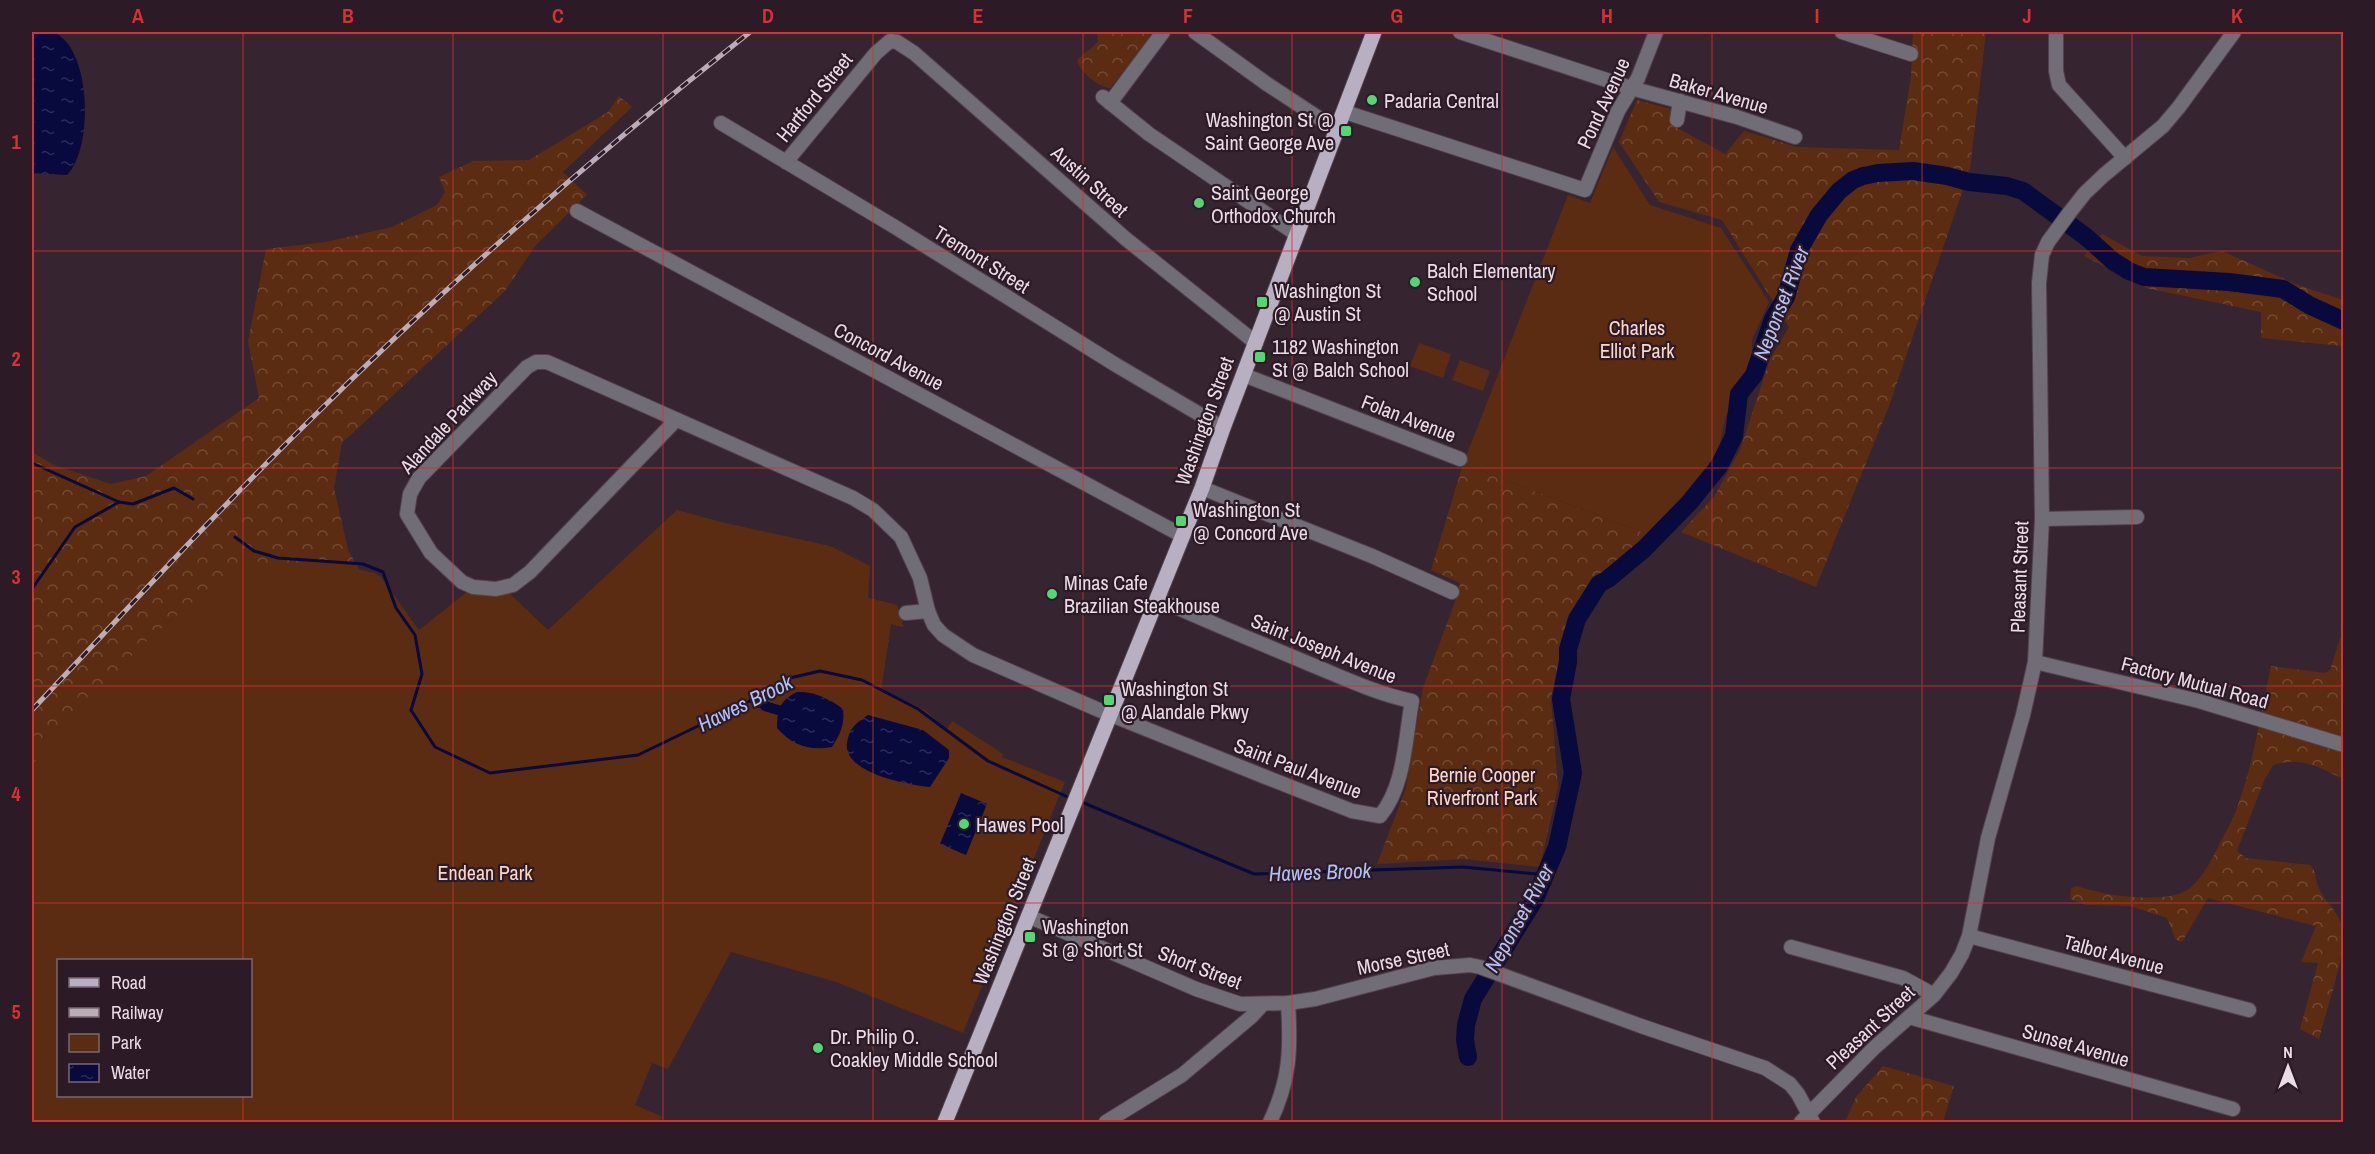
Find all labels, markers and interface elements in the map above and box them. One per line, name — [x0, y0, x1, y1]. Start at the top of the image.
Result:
text: A — [132, 2, 144, 29]
text: B — [342, 2, 354, 29]
text: C — [552, 2, 564, 29]
text: D — [762, 2, 774, 29]
text: E — [973, 2, 984, 29]
text: F — [1183, 2, 1193, 29]
text: G — [1391, 2, 1403, 29]
text: H — [1601, 2, 1613, 29]
text: I — [1815, 2, 1819, 29]
text: J — [2022, 2, 2032, 29]
text: K — [2231, 2, 2243, 29]
street label: Hartford Street — [770, 46, 859, 147]
street label: Pond Avenue — [1570, 53, 1636, 153]
street label: Baker Avenue — [1666, 66, 1772, 120]
place label: Padaria Central — [1384, 87, 1499, 114]
marker: Padaria Central — [1365, 93, 1379, 107]
place label: Washington St @ Saint George Ave — [1205, 106, 1334, 156]
marker: Washington St @ Saint George Ave — [1339, 124, 1353, 138]
text: 1 — [11, 128, 21, 155]
street label: Austin Street — [1045, 139, 1135, 223]
place label: Saint George Orthodox Church — [1211, 179, 1336, 229]
marker: Saint George Orthodox Church — [1192, 196, 1206, 210]
street label: Tremont Street — [929, 219, 1036, 300]
water label: Neponset River — [1746, 241, 1816, 364]
place label: Balch Elementary School — [1427, 257, 1556, 307]
marker: Balch Elementary School — [1408, 275, 1422, 289]
place label: Washington St @ Austin St — [1274, 277, 1381, 327]
marker: Washington St @ Austin St — [1255, 295, 1269, 309]
park label: Charles Elliot Park — [1600, 314, 1675, 364]
street label: Concord Avenue — [829, 316, 949, 396]
place label: 1182 Washington St @ Balch School — [1272, 333, 1409, 383]
text: 2 — [11, 345, 21, 372]
marker: 1182 Washington St @ Balch School — [1253, 350, 1267, 364]
street label: Washington Street — [1168, 352, 1240, 489]
street label: Alandale Parkway — [393, 364, 503, 480]
street label: Folan Avenue — [1358, 388, 1460, 448]
place label: Washington St @ Concord Ave — [1193, 496, 1308, 546]
marker: Washington St @ Concord Ave — [1174, 514, 1188, 528]
street label: Pleasant Street — [2004, 520, 2034, 634]
text: 3 — [11, 563, 21, 590]
place label: Minas Cafe Brazilian Steakhouse — [1064, 569, 1220, 619]
marker: Minas Cafe Brazilian Steakhouse — [1045, 587, 1059, 601]
street label: Saint Joseph Avenue — [1247, 606, 1401, 690]
street label: Factory Mutual Road — [2118, 649, 2272, 715]
water label: Hawes Brook — [693, 667, 799, 738]
place label: Washington St @ Alandale Pkwy — [1121, 675, 1250, 725]
marker: Washington St @ Alandale Pkwy — [1102, 693, 1116, 707]
street label: Saint Paul Avenue — [1230, 731, 1366, 805]
park label: Bernie Cooper Riverfront Park — [1427, 761, 1538, 811]
text: 4 — [11, 780, 21, 807]
place label: Hawes Pool — [976, 811, 1064, 838]
marker: Hawes Pool — [957, 817, 971, 831]
street label: Washington Street — [966, 853, 1042, 989]
water label: Hawes Brook — [1268, 856, 1373, 888]
water label: Neponset River — [1477, 858, 1561, 977]
park label: Endean Park — [438, 859, 533, 886]
place label: Washington St @ Short St — [1042, 913, 1143, 963]
street label: Talbot Avenue — [2061, 928, 2167, 980]
marker: Washington St @ Short St — [1023, 930, 1037, 944]
street label: Morse Street — [1354, 935, 1452, 981]
street label: Short Street — [1154, 939, 1246, 995]
legend — [57, 959, 252, 1097]
text: Road — [111, 970, 146, 995]
street label: Pleasant Street — [1820, 979, 1921, 1075]
text: 5 — [11, 998, 21, 1025]
text: Railway — [111, 1000, 164, 1025]
street label: Sunset Avenue — [2019, 1017, 2133, 1073]
place label: Dr. Philip O. Coakley Middle School — [830, 1023, 998, 1073]
text: Park — [111, 1030, 142, 1055]
north arrow — [2258, 1037, 2318, 1097]
marker: Dr. Philip O. Coakley Middle School — [811, 1041, 825, 1055]
text: N — [2283, 1041, 2293, 1063]
text: Water — [111, 1060, 150, 1085]

